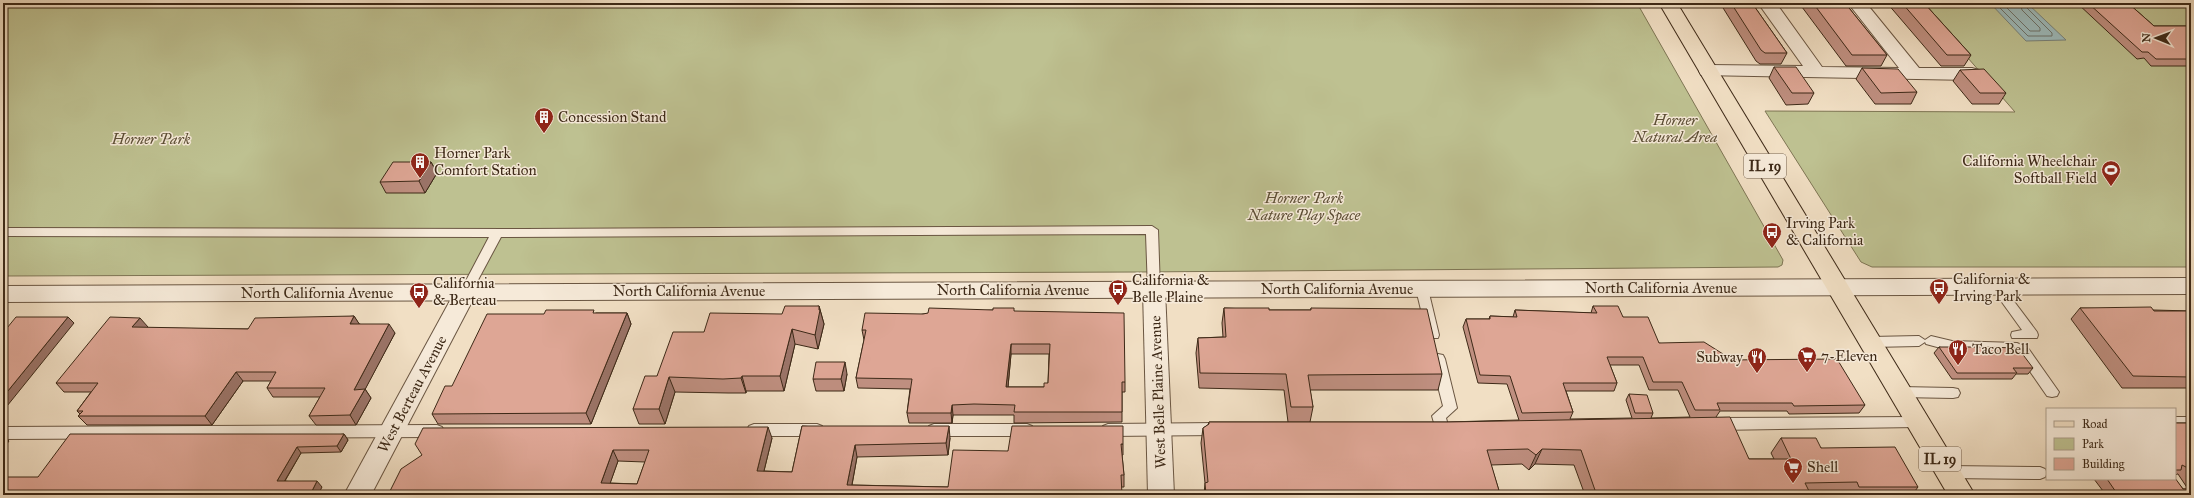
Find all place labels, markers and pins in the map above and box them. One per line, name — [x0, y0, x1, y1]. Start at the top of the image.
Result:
building icon: Concession Stand — [533, 106, 555, 134]
place label: Concession Stand — [558, 108, 667, 126]
place label: Horner Park Comfort Station — [434, 144, 537, 179]
building icon: Horner Park Comfort Station — [409, 151, 431, 179]
place label: California Wheelchair Softball Field — [1962, 152, 2097, 187]
sports icon: California Wheelchair Softball Field — [2100, 159, 2122, 187]
place label: Irving Park & California — [1786, 214, 1864, 249]
bus stop icon: Irving Park & California — [1761, 221, 1783, 249]
place label: California & Irving Park — [1953, 270, 2031, 305]
place label: California & Belle Plaine — [1132, 271, 1210, 306]
place label: California & Berteau — [433, 274, 497, 309]
bus stop icon: California & Irving Park — [1928, 277, 1950, 305]
bus stop icon: California & Belle Plaine — [1107, 278, 1129, 306]
bus stop icon: California & Berteau — [408, 281, 430, 309]
restaurant icon: Taco Bell — [1947, 338, 1969, 366]
place label: Taco Bell — [1972, 340, 2030, 358]
supermarket icon: 7-Eleven — [1796, 345, 1818, 373]
restaurant icon: Subway — [1746, 346, 1768, 374]
place label: 7-Eleven — [1821, 347, 1877, 365]
place label: Subway — [1696, 348, 1744, 366]
supermarket icon: Shell — [1782, 456, 1804, 484]
place label: Shell — [1807, 458, 1839, 476]

